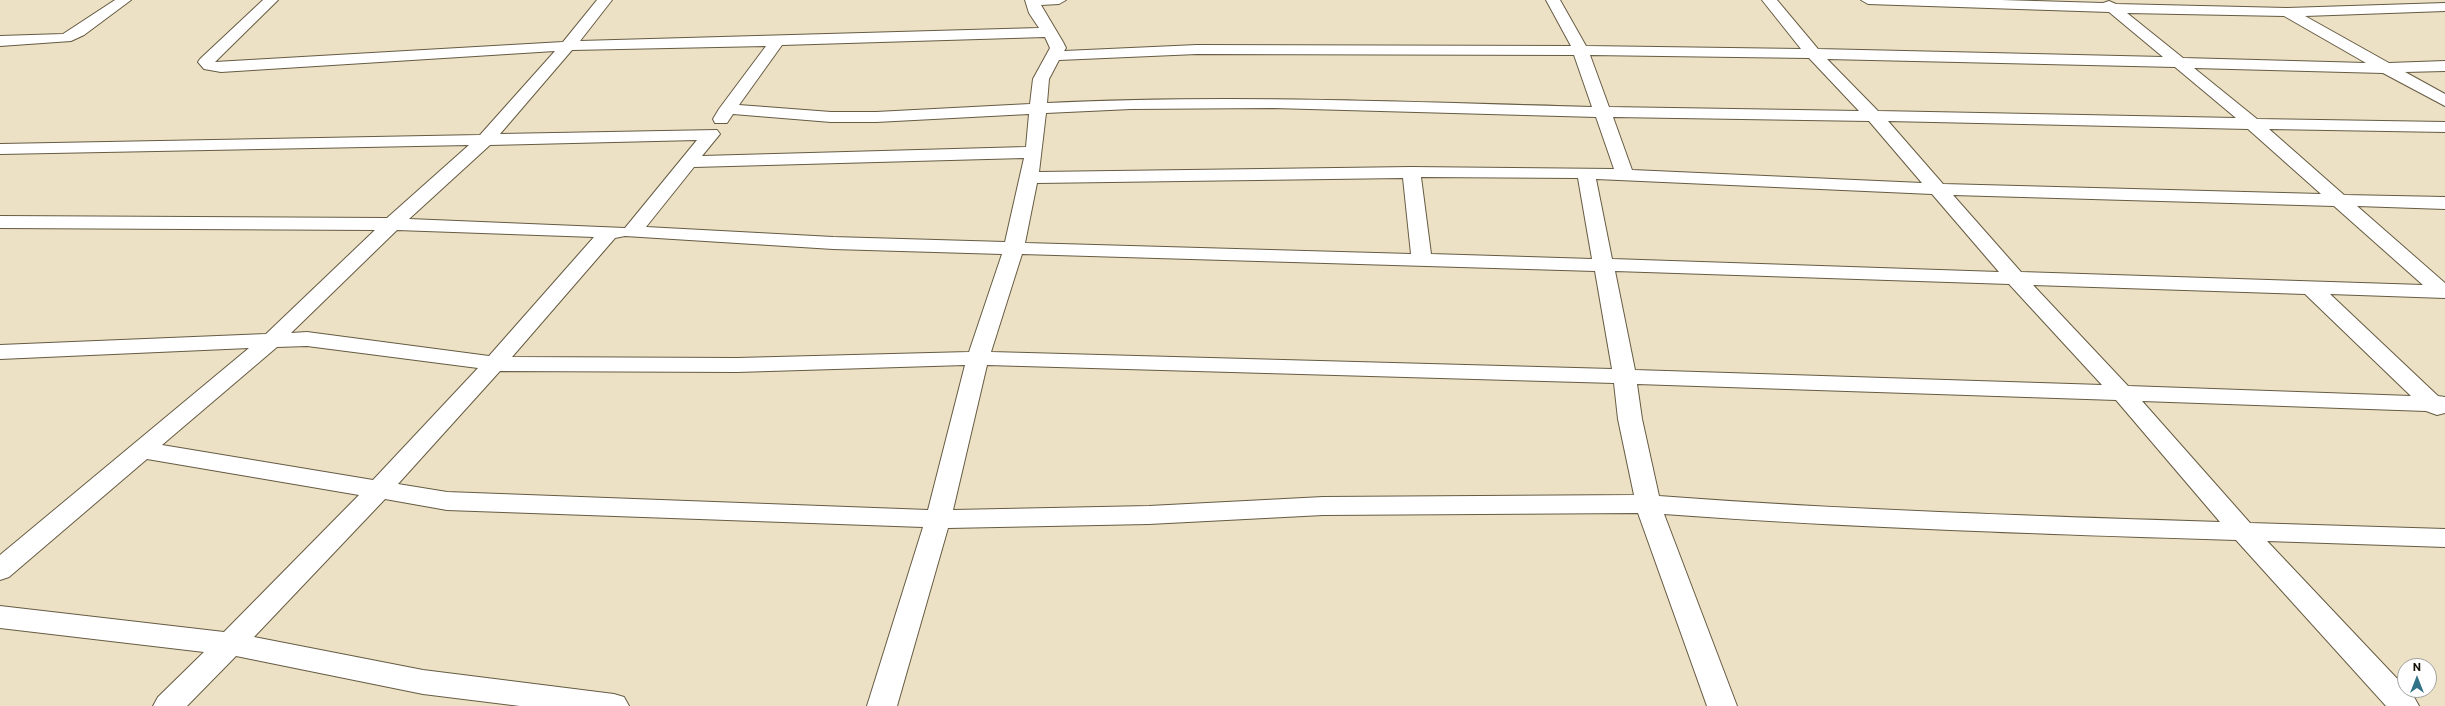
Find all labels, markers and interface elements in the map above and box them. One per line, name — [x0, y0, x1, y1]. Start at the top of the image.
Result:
north arrow — [2397, 658, 2437, 698]
text: N — [2413, 660, 2421, 673]

